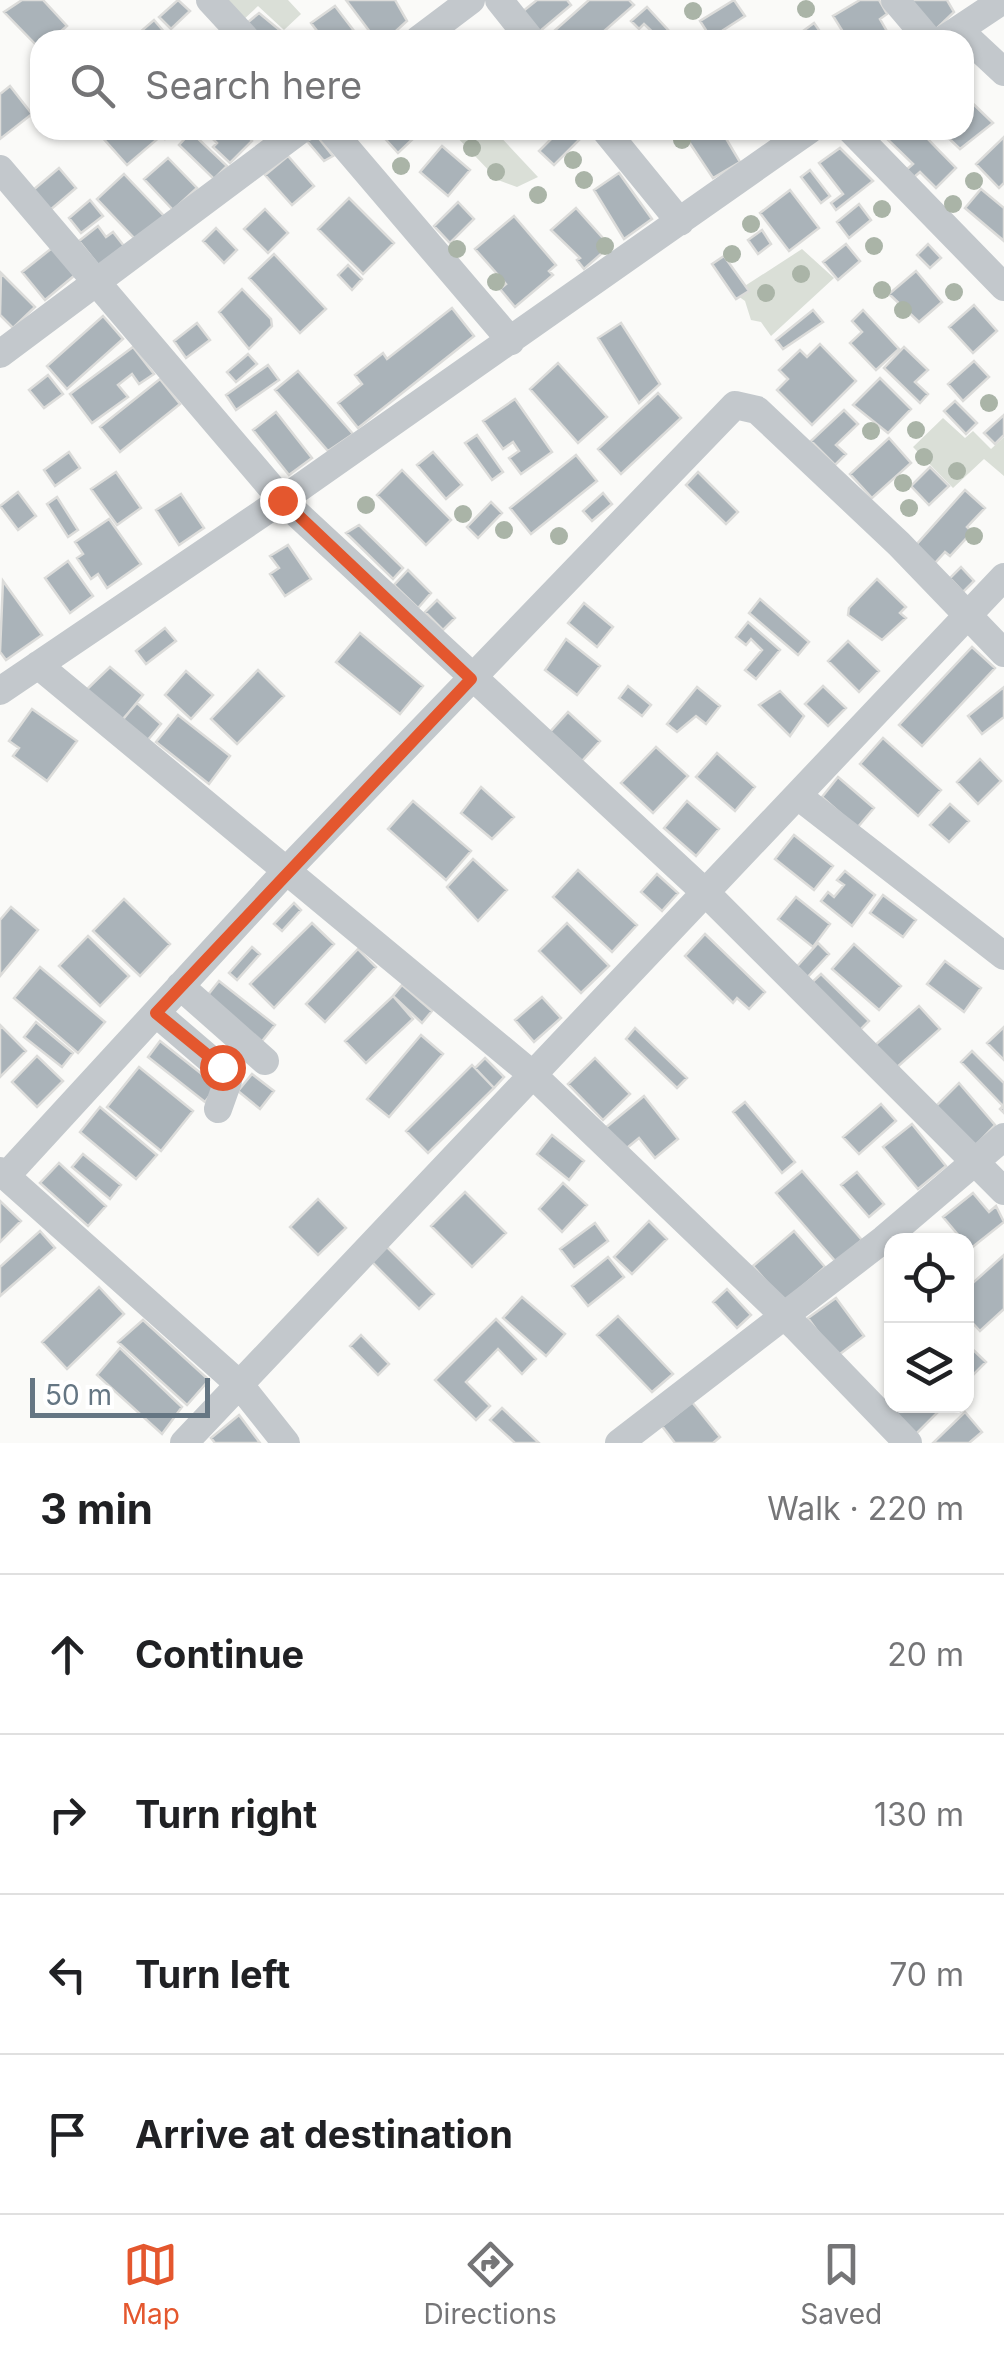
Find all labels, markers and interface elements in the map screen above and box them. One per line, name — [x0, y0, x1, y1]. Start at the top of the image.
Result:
search box — [30, 30, 974, 140]
icon: search — [65, 58, 120, 113]
text: Search here — [145, 62, 362, 108]
route end — [260, 478, 306, 524]
route start — [200, 1045, 246, 1091]
map controls — [884, 1233, 974, 1413]
button: locate — [884, 1233, 974, 1323]
button: layers — [884, 1323, 974, 1413]
scale bar — [30, 1373, 210, 1418]
text: 50 m — [45, 1378, 112, 1412]
text: 3 min — [40, 1483, 153, 1534]
text: Walk · 220 m — [767, 1489, 964, 1528]
icon: ahead — [40, 1627, 95, 1682]
text: Continue — [135, 1631, 304, 1677]
text: 20 m — [887, 1635, 964, 1674]
icon: right — [40, 1787, 95, 1842]
text: Turn right — [135, 1791, 317, 1837]
text: 130 m — [874, 1795, 964, 1834]
icon: left — [40, 1947, 95, 2002]
text: Turn left — [135, 1951, 290, 1997]
text: 70 m — [889, 1955, 964, 1994]
icon: arrive — [40, 2107, 95, 2162]
text: Arrive at destination — [135, 2111, 513, 2157]
tab: Map — [122, 2237, 180, 2331]
tab: Directions — [423, 2237, 557, 2331]
tab: Saved — [800, 2237, 882, 2331]

